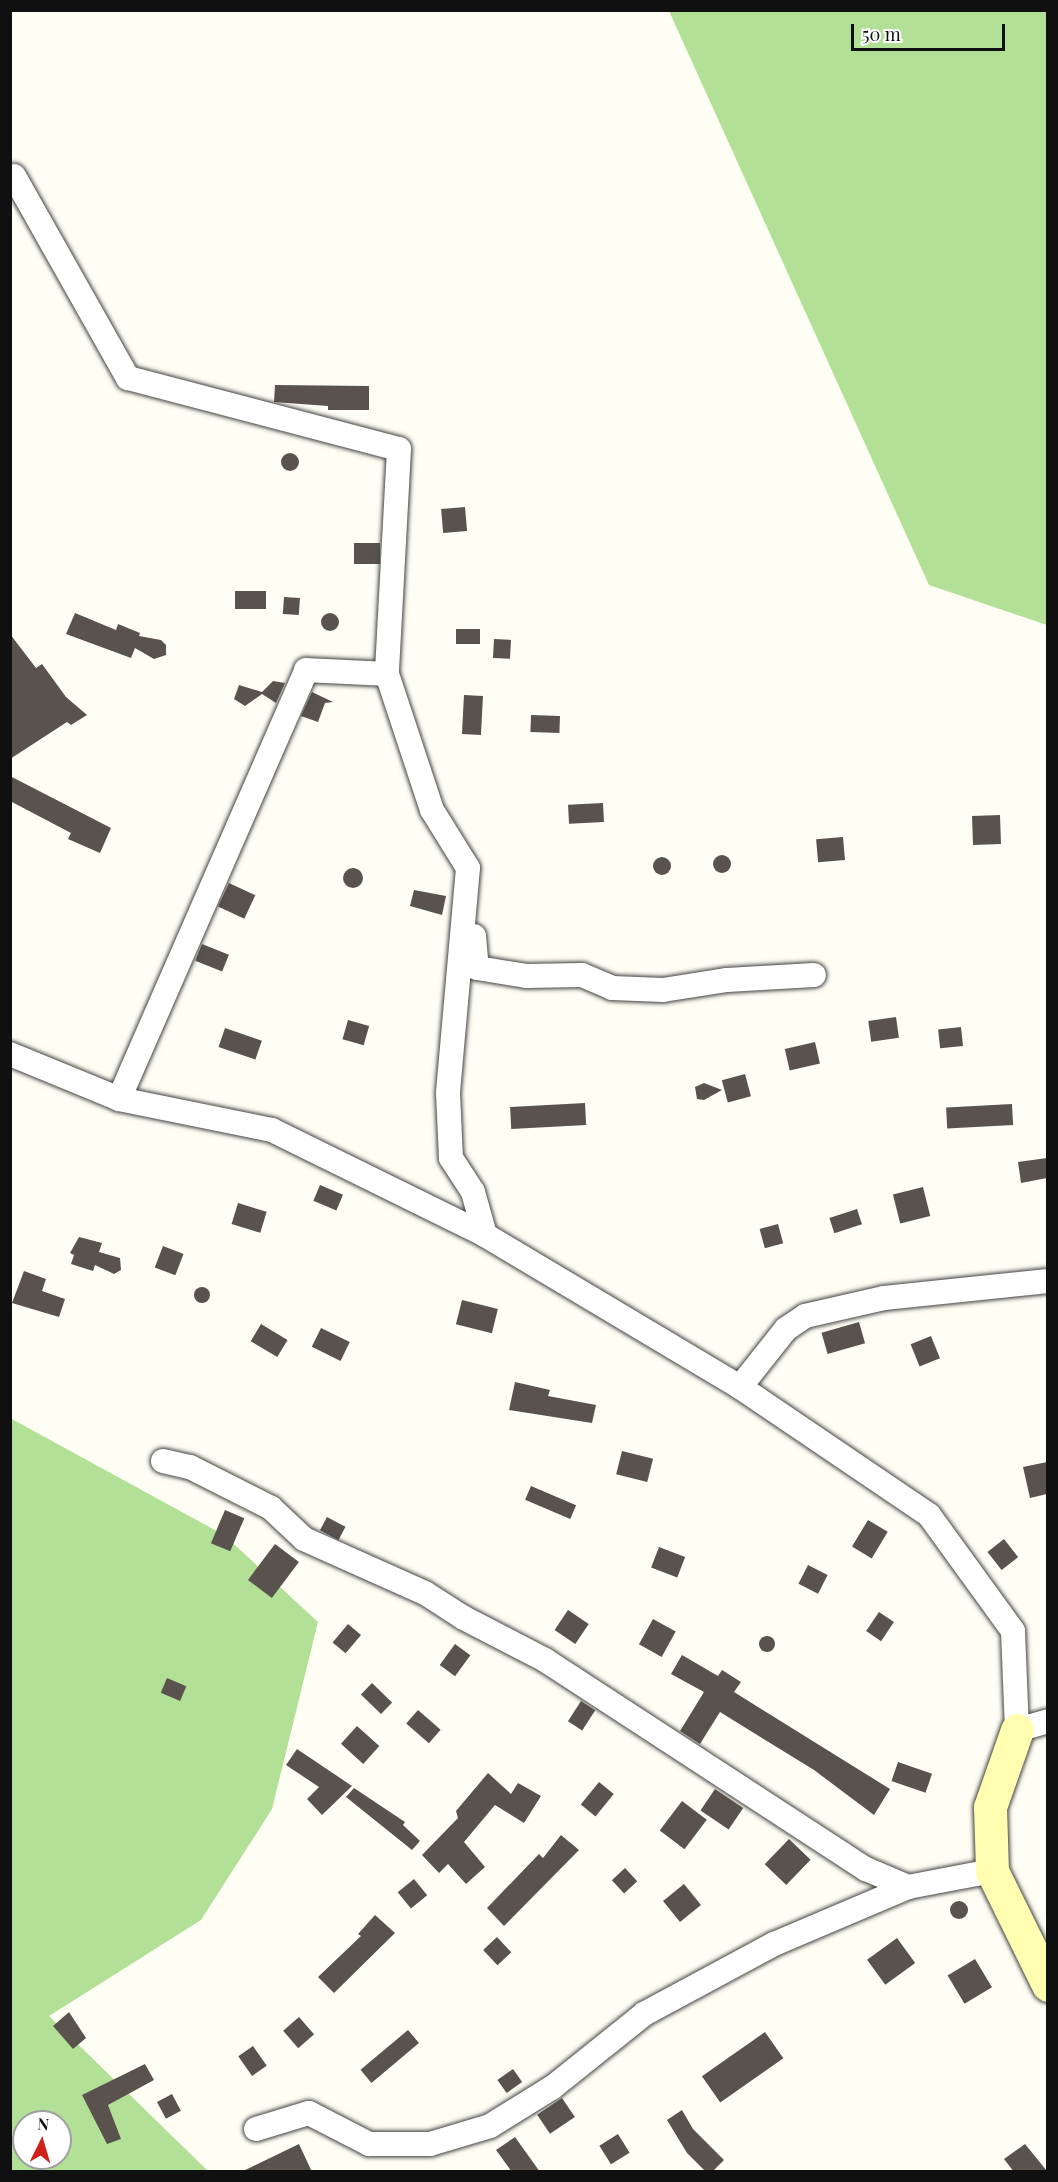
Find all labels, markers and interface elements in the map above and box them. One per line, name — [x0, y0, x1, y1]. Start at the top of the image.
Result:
scale bar — [854, 12, 1008, 50]
text: 50 m — [862, 22, 901, 46]
north arrow — [12, 2110, 72, 2170]
text: N — [37, 2113, 50, 2135]

